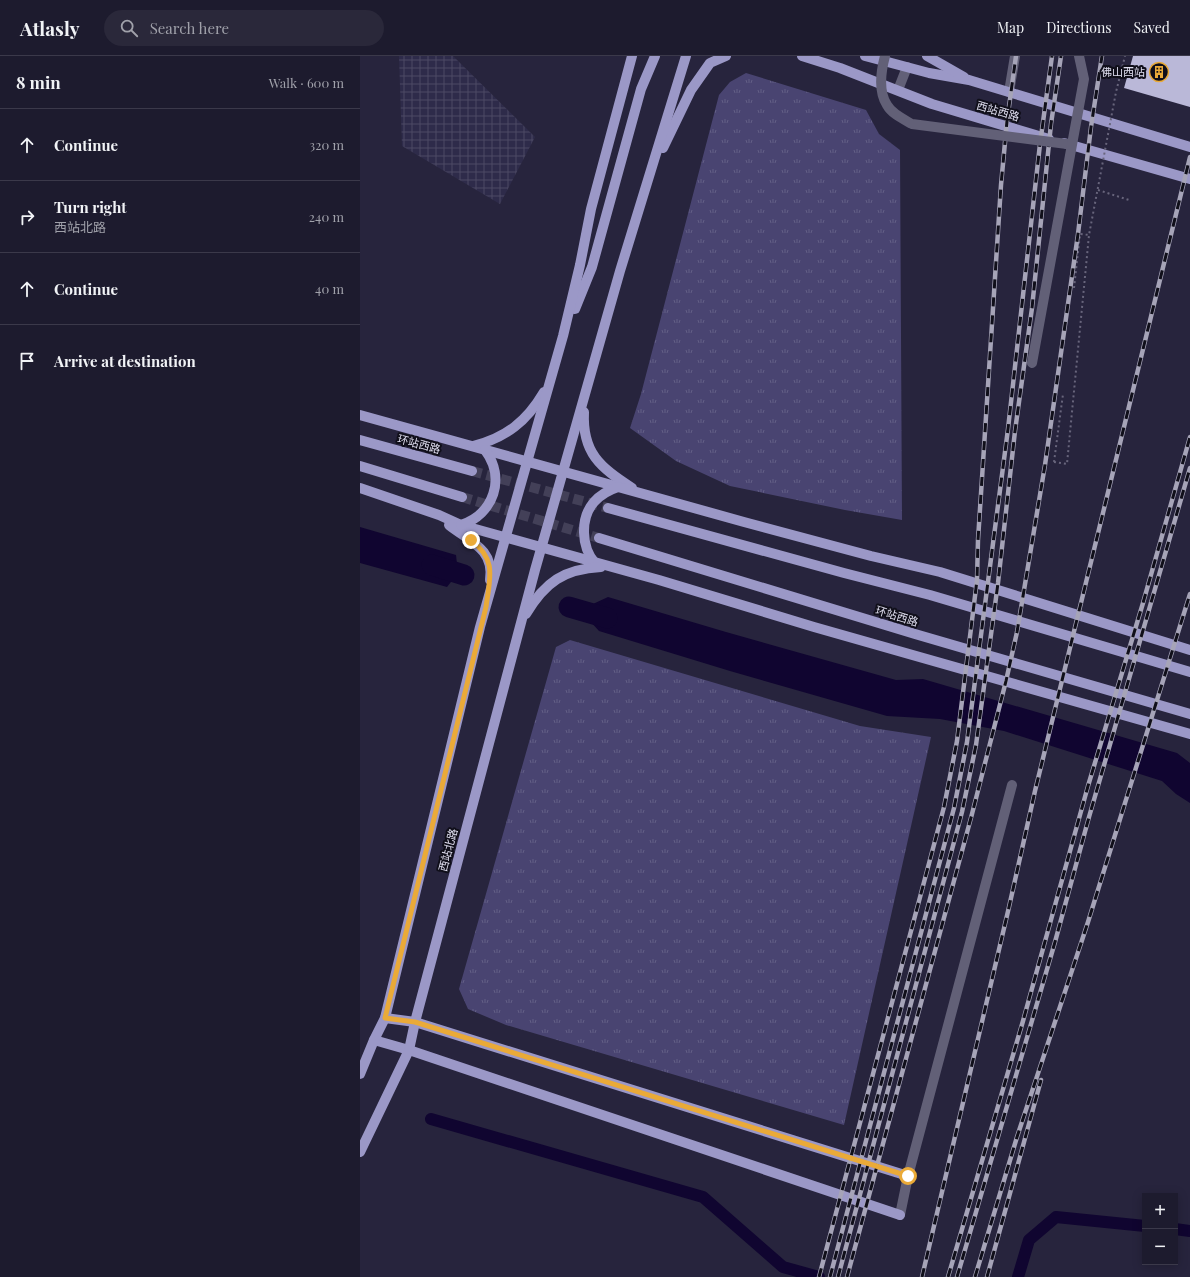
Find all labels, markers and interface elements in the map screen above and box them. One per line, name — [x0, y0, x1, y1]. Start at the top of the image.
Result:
search box — [104, 10, 384, 46]
text: Atlasly — [20, 15, 80, 41]
icon: search — [118, 17, 140, 39]
text: Search here — [150, 18, 229, 38]
text: Map — [997, 18, 1024, 37]
text: Directions — [1046, 18, 1112, 37]
text: Saved — [1134, 18, 1170, 37]
building icon: 佛山西站 — [1148, 61, 1170, 83]
place label: 佛山西站 — [1101, 64, 1145, 79]
text: 8 min — [16, 71, 61, 93]
text: Walk · 600 m — [269, 74, 344, 91]
street label: 西站西路 — [975, 97, 1021, 124]
icon: ahead — [16, 134, 38, 156]
text: Continue — [54, 135, 118, 155]
text: 320 m — [309, 136, 344, 153]
text: Turn right — [54, 197, 127, 217]
icon: right — [16, 206, 38, 228]
text: 240 m — [309, 208, 344, 225]
text: 西站北路 — [54, 218, 106, 235]
icon: ahead — [16, 278, 38, 300]
text: Continue — [54, 279, 118, 299]
text: 40 m — [315, 280, 344, 297]
icon: arrive — [16, 350, 38, 372]
text: Arrive at destination — [54, 351, 196, 371]
street label: 环站西路 — [396, 431, 442, 456]
route end — [462, 531, 480, 549]
street label: 环站西路 — [874, 602, 920, 629]
street label: 西站北路 — [435, 827, 460, 873]
route start — [899, 1167, 917, 1185]
map controls — [1142, 1193, 1178, 1265]
button: + — [1142, 1193, 1178, 1229]
button: − — [1142, 1229, 1178, 1265]

